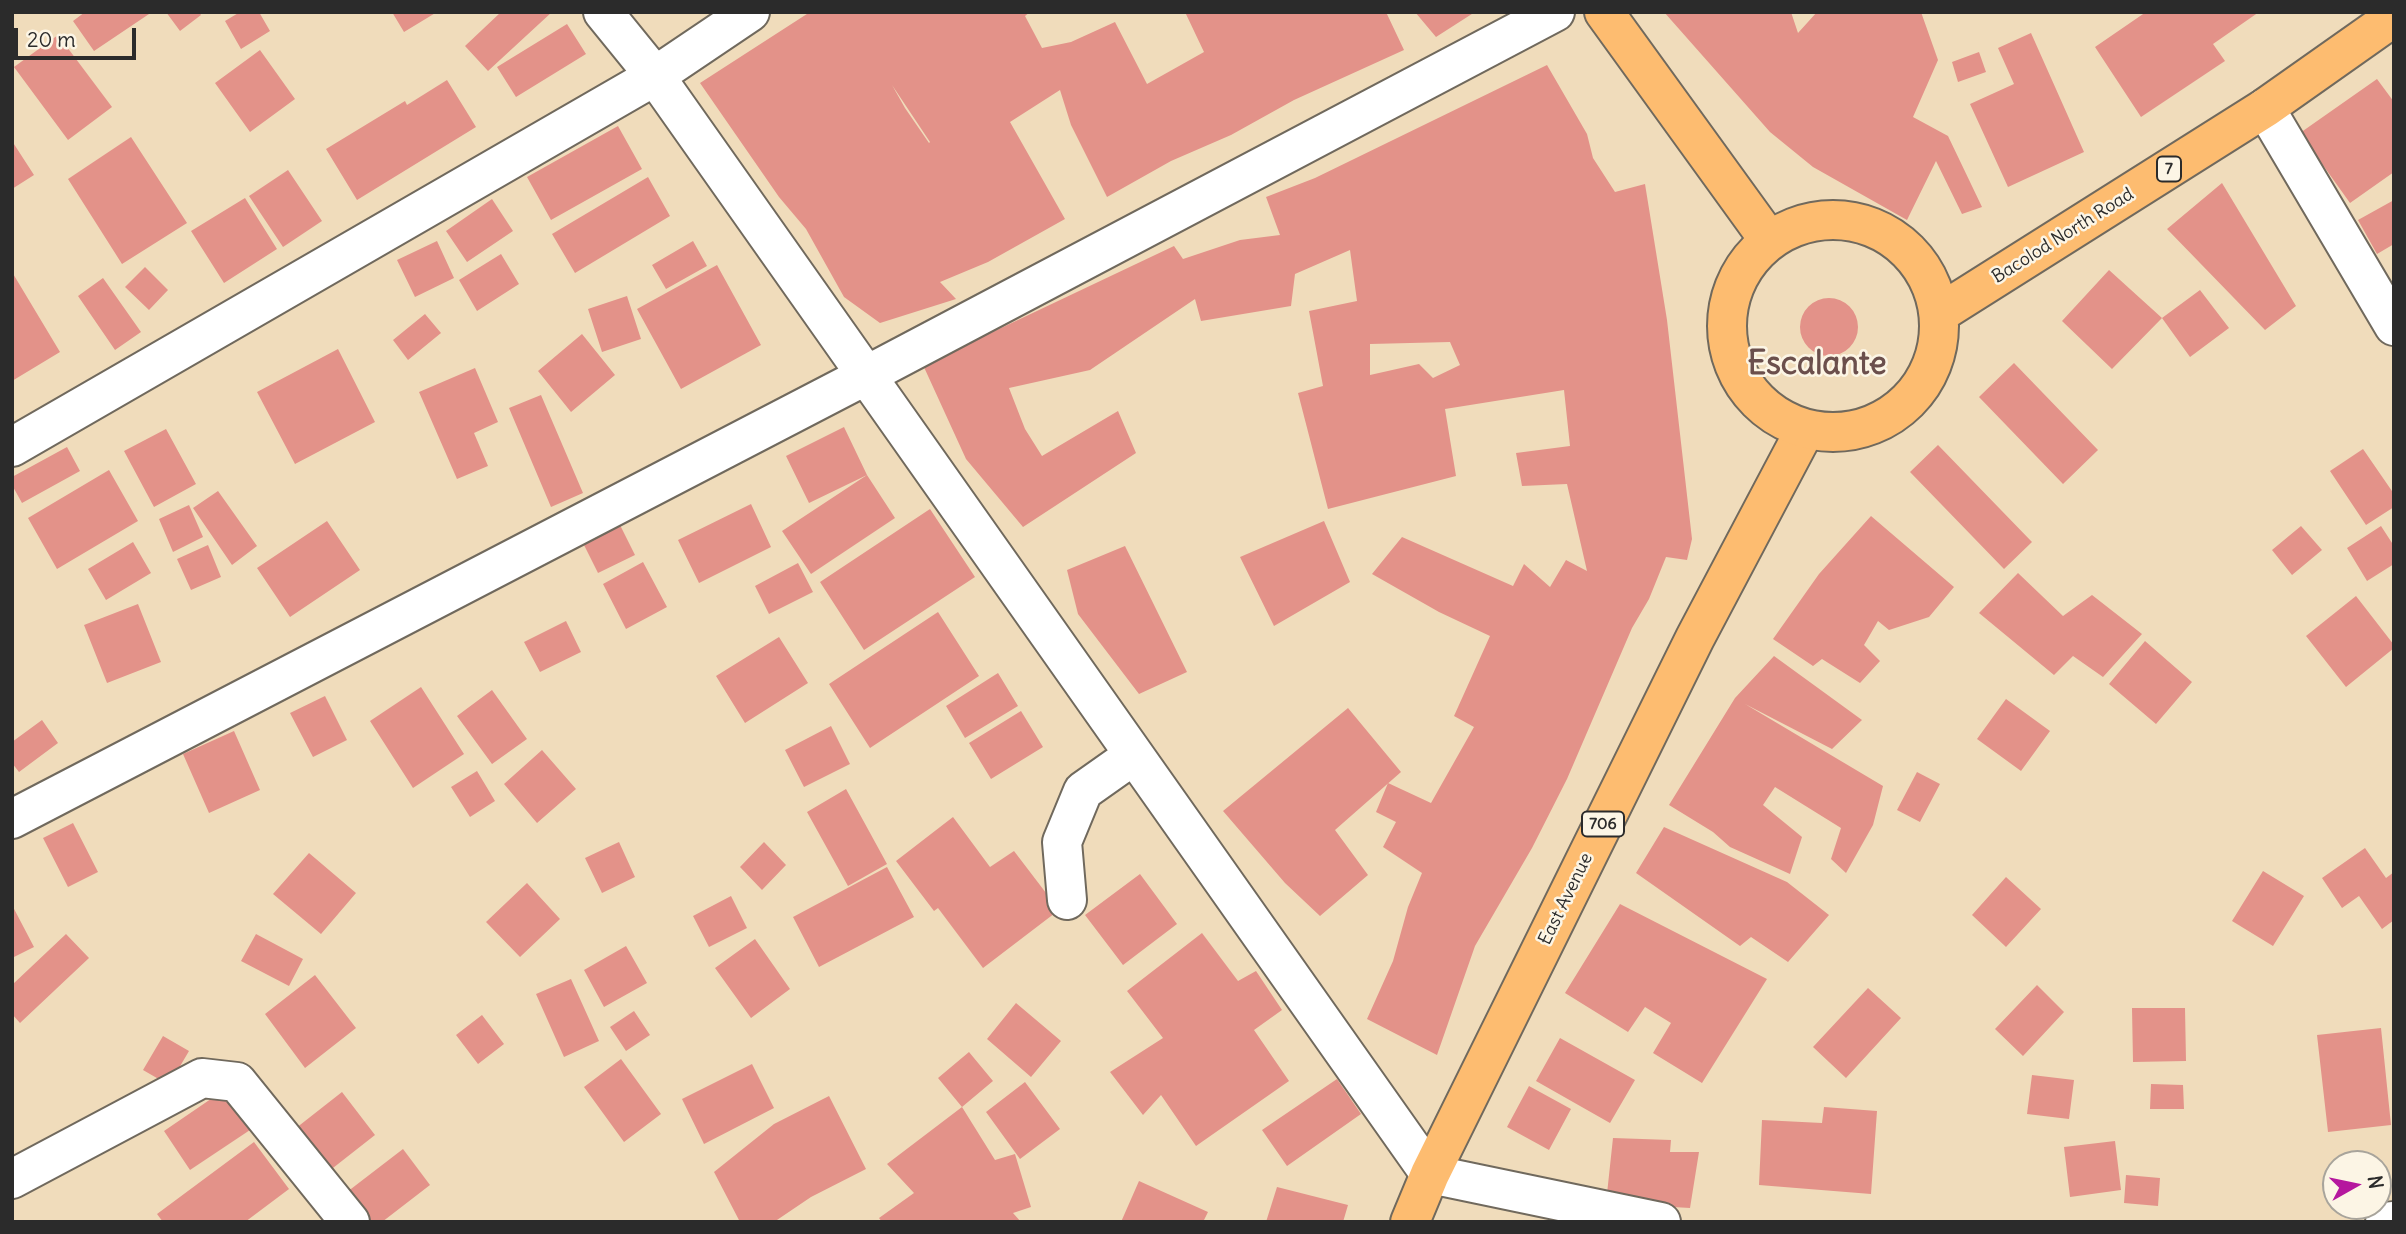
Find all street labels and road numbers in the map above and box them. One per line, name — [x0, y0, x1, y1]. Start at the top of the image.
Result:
road number: 7 — [2157, 156, 2181, 182]
street label: Bacolod North Road — [1988, 184, 2138, 288]
road number: 706 — [1582, 811, 1624, 836]
street label: East Avenue — [1534, 850, 1598, 948]

